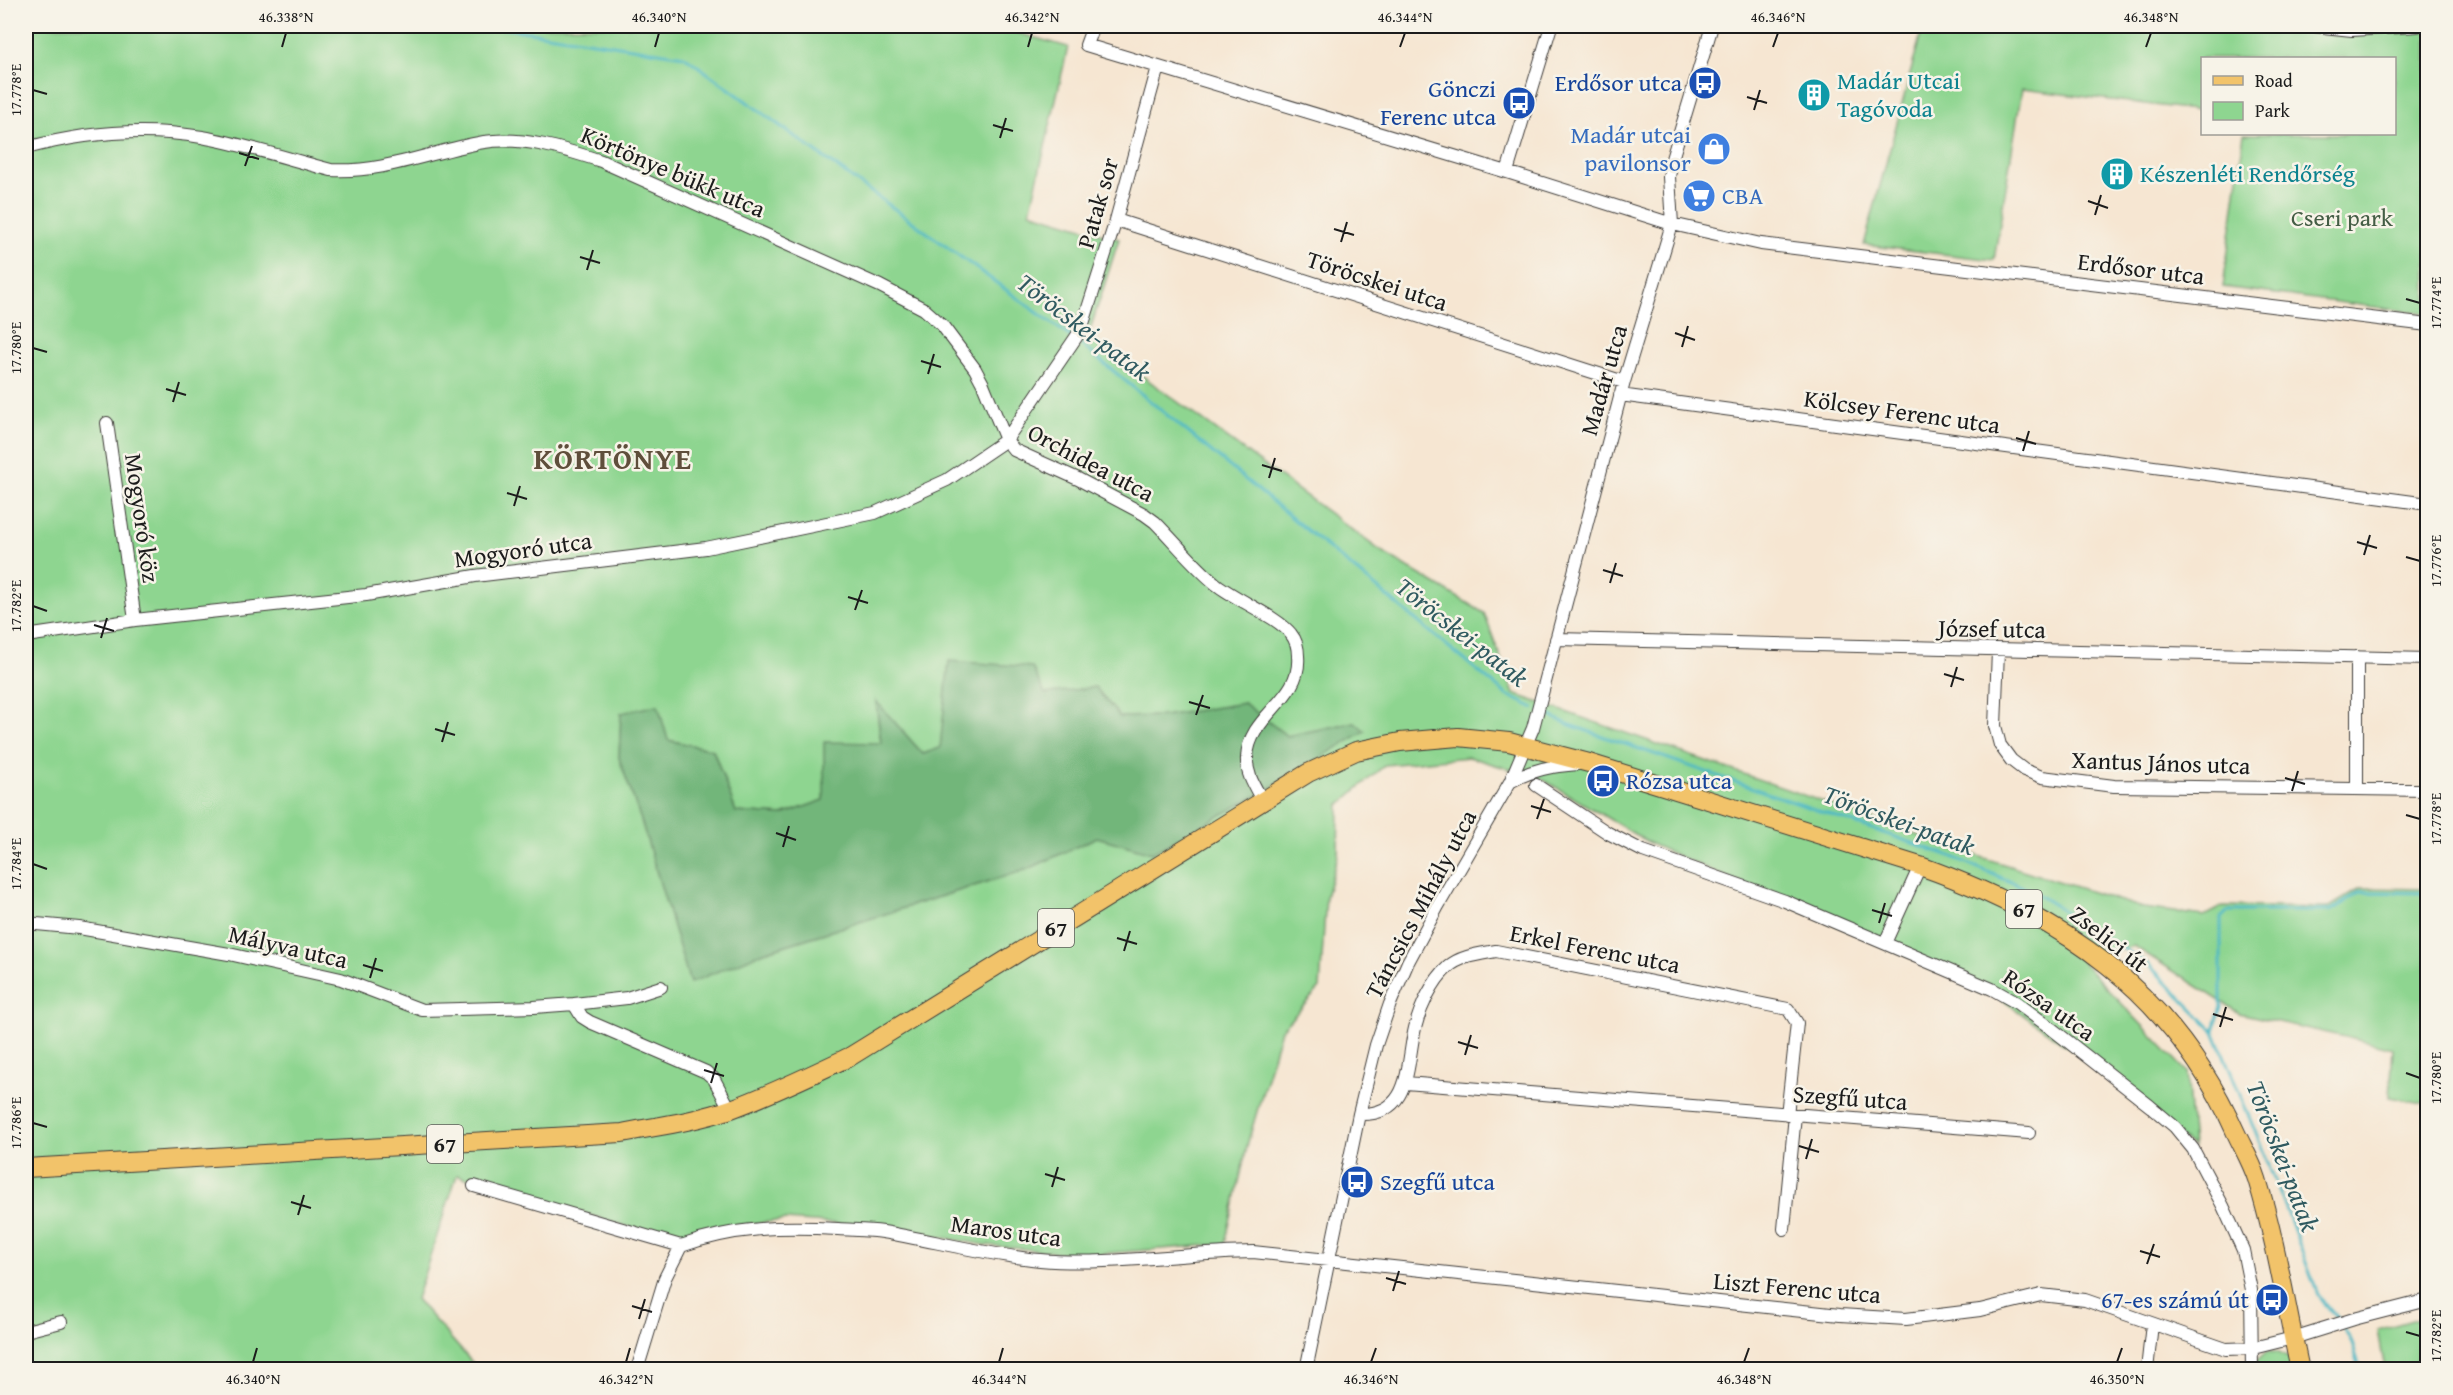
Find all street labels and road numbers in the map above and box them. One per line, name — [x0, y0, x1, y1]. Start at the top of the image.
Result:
street label: Körtönye bükk utca — [576, 117, 771, 226]
street label: Patak sor — [1068, 153, 1127, 252]
street label: Töröcskei utca — [1302, 241, 1453, 320]
street label: Erdősor utca — [2076, 243, 2207, 294]
street label: Madár utca — [1571, 320, 1636, 439]
street label: Kölcsey Ferenc utca — [1802, 380, 2003, 443]
street label: Orchidea utca — [1022, 415, 1161, 511]
street label: Mogyoró köz — [116, 451, 169, 585]
street label: Mogyoró utca — [452, 522, 595, 576]
street label: József utca — [1935, 610, 2047, 647]
street label: Xantus János utca — [2071, 742, 2252, 783]
street label: Táncsics Mihály utca — [1356, 803, 1485, 1004]
road number: 67 — [2006, 890, 2042, 928]
street label: Zselici út — [2063, 897, 2156, 981]
road number: 67 — [1038, 909, 1074, 947]
street label: Erkel Ferenc utca — [1507, 915, 1684, 982]
street label: Mályva utca — [225, 916, 352, 977]
street label: Rózsa utca — [1996, 960, 2103, 1050]
street label: Szegfű utca — [1792, 1076, 1909, 1119]
road number: 67 — [427, 1125, 463, 1163]
street label: Maros utca — [949, 1205, 1064, 1256]
street label: Liszt Ferenc utca — [1712, 1263, 1883, 1312]

